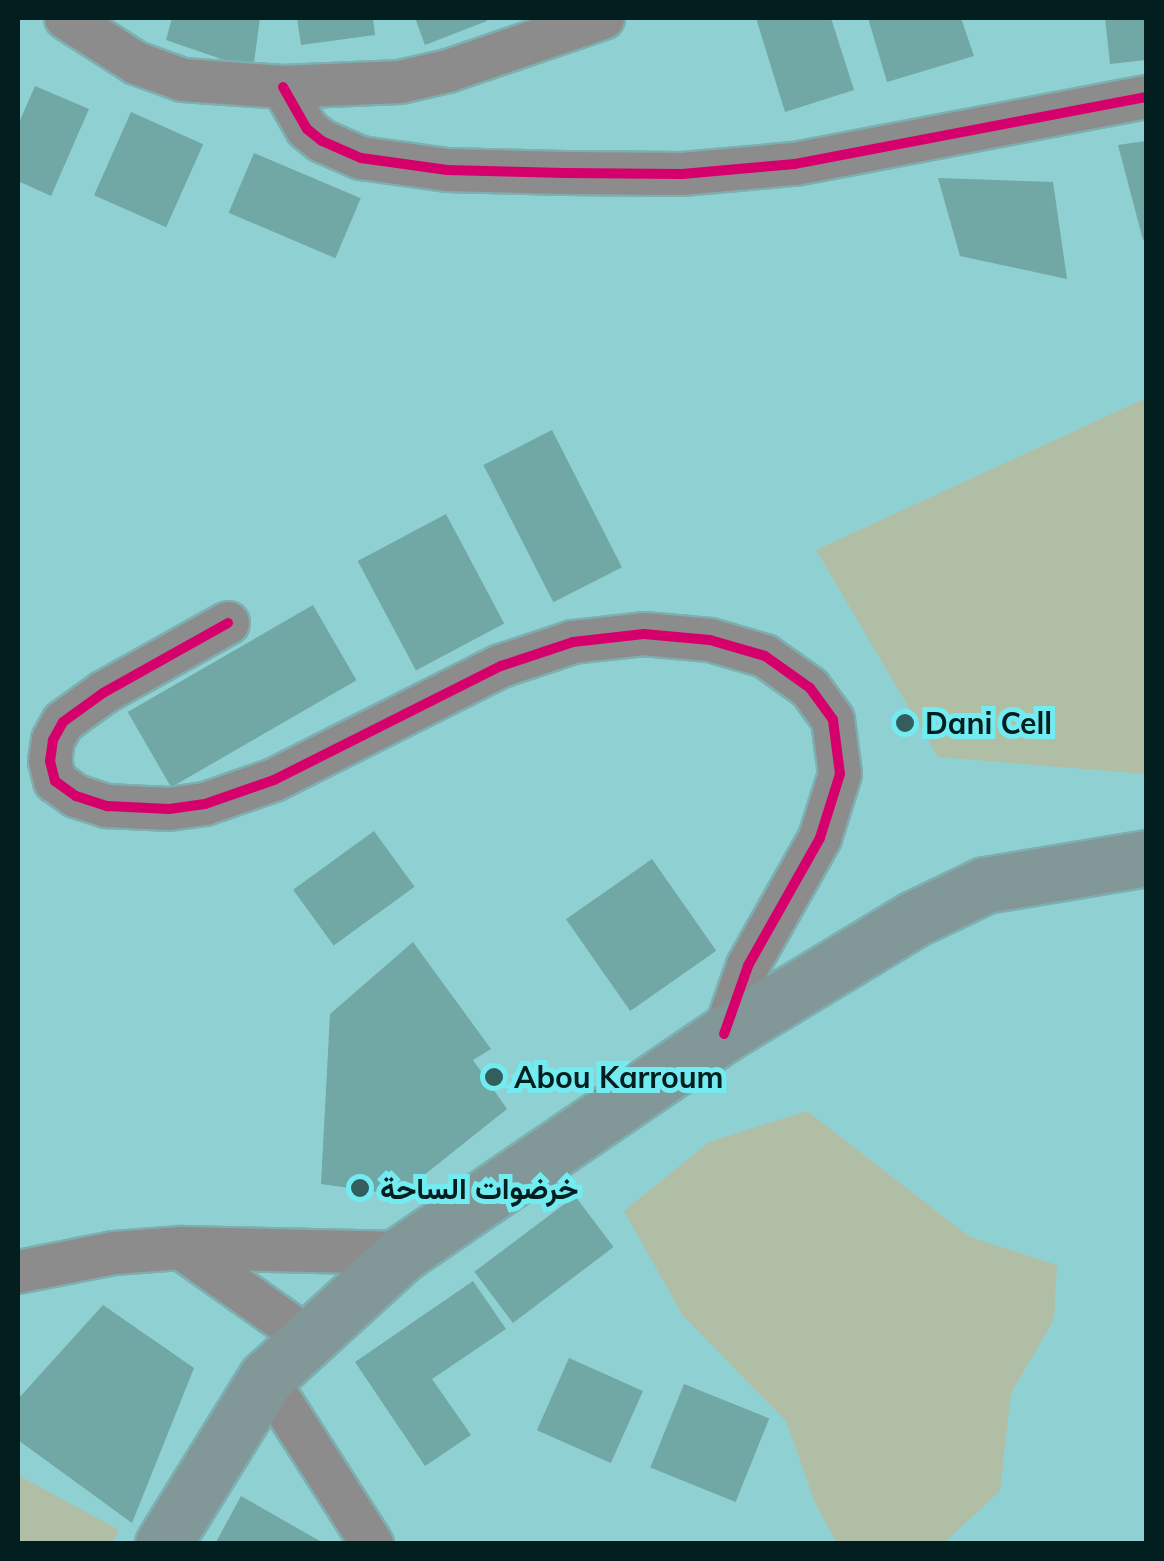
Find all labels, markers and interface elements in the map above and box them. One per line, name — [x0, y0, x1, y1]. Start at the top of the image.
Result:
place label: Dani Cell — [925, 705, 1052, 741]
marker: Dani Cell — [894, 712, 916, 734]
place label: Abou Karroum — [514, 1059, 723, 1095]
marker: Abou Karroum — [483, 1066, 505, 1088]
place label: خرضوات الساحة — [380, 1170, 578, 1206]
marker: خرضوات الساحة — [349, 1177, 371, 1199]

